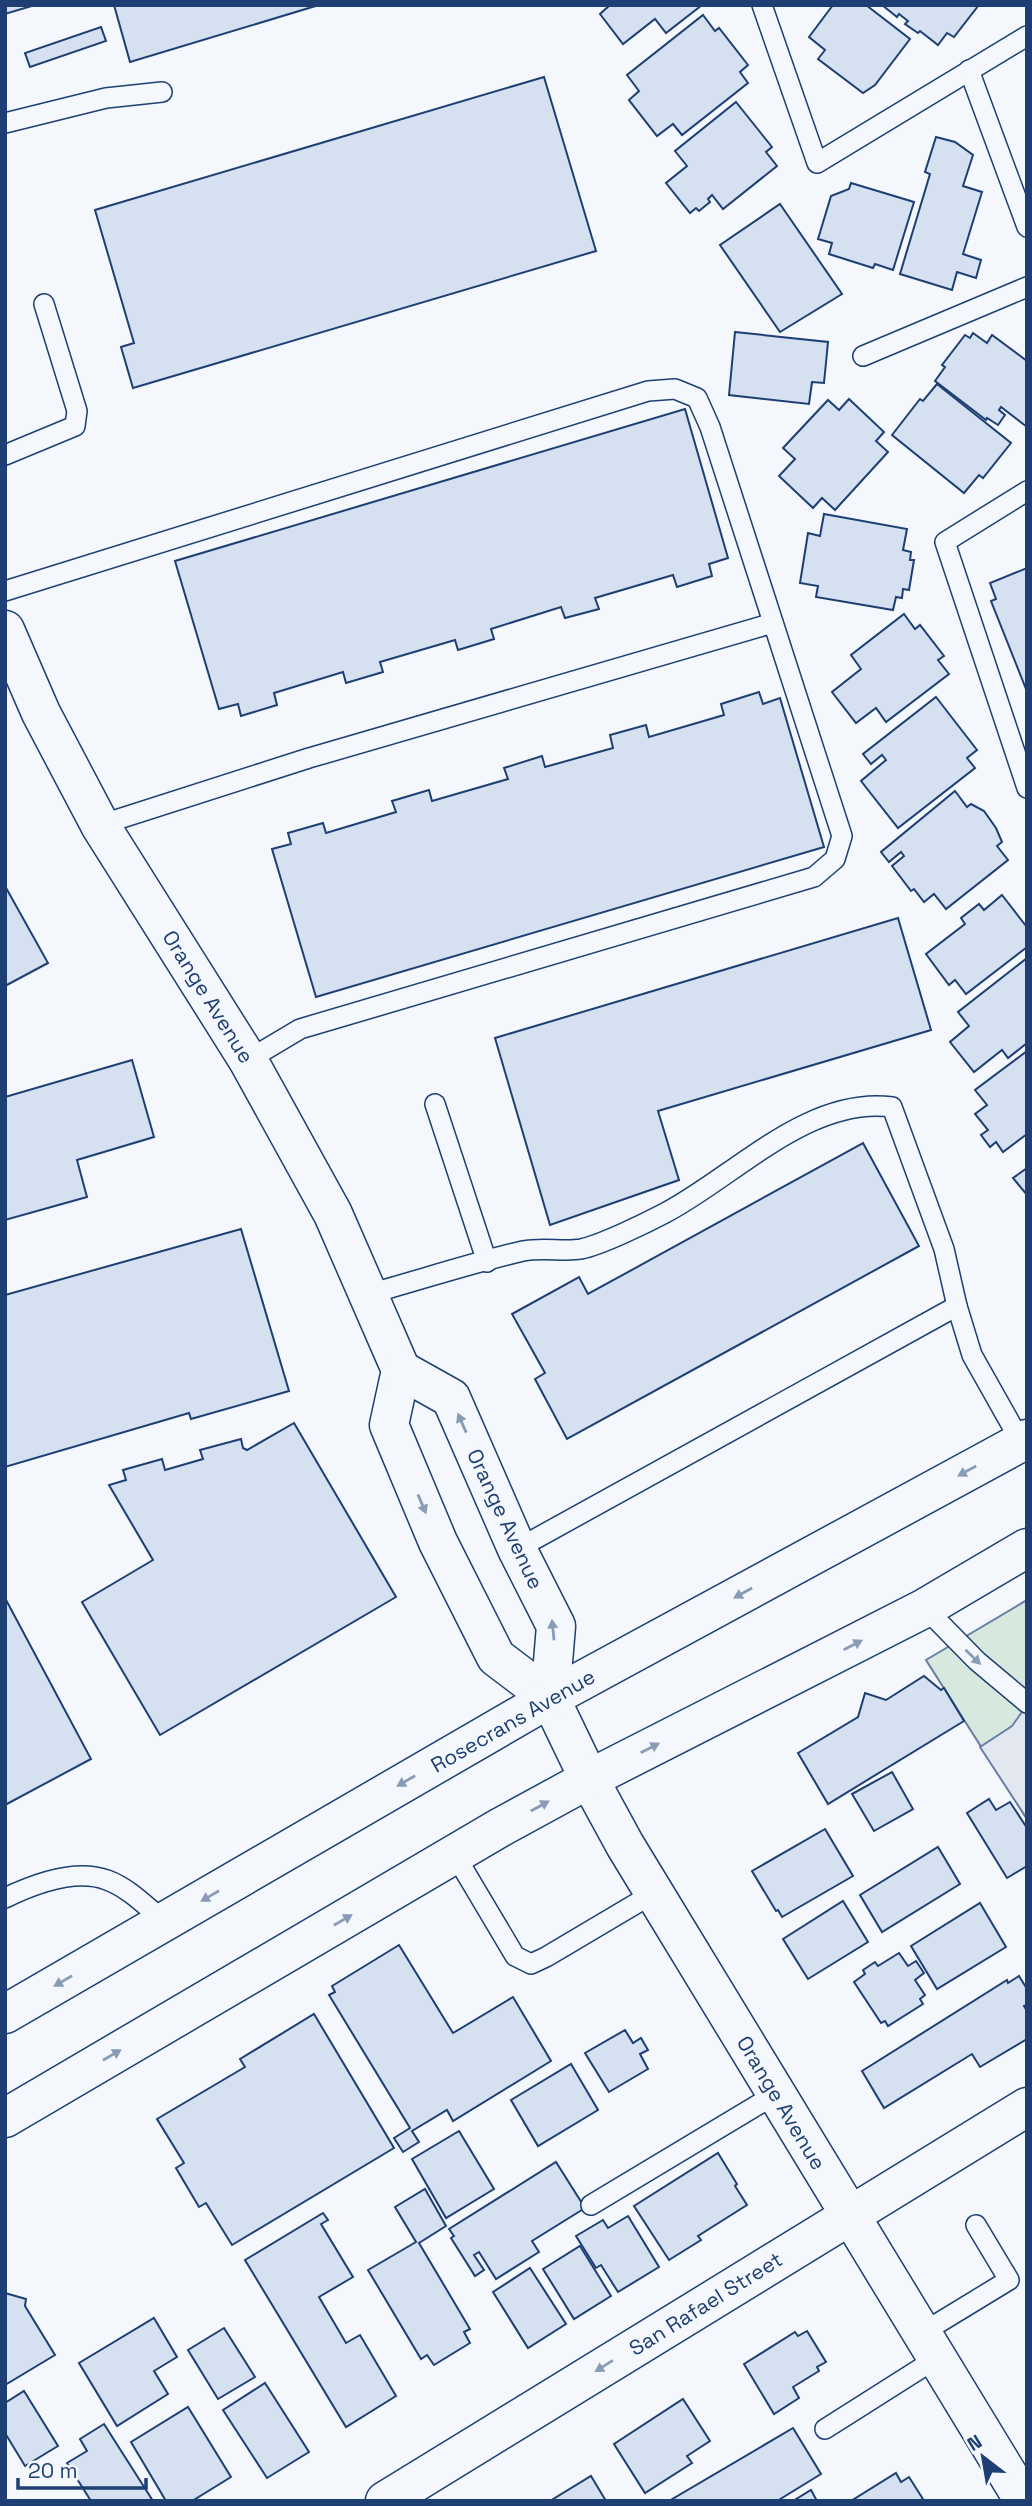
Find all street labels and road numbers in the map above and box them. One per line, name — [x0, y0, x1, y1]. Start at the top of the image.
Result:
street label: Orange Avenue — [157, 925, 260, 1068]
street label: Orange Avenue — [461, 1444, 550, 1593]
street label: Rosecrans Avenue — [426, 1663, 600, 1779]
street label: Orange Avenue — [731, 2031, 832, 2175]
street label: San Rafael Street — [624, 2246, 787, 2362]

